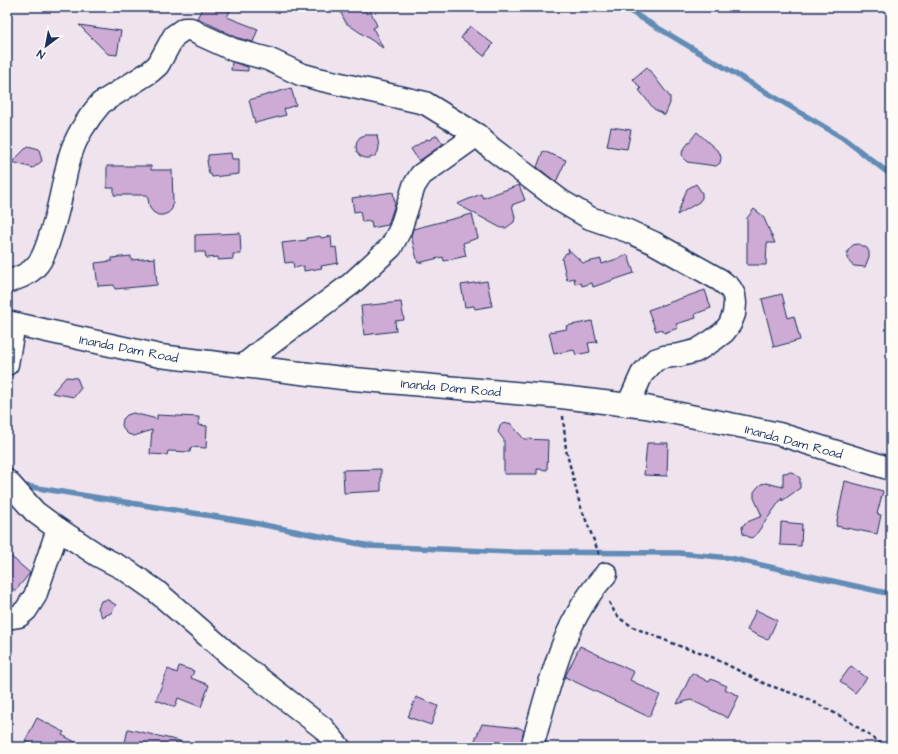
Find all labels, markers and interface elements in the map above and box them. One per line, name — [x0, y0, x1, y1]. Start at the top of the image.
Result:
north arrow — [26, 26, 66, 66]
text: N — [34, 46, 48, 62]
street label: Inanda Dam Road — [78, 331, 180, 367]
street label: Inanda Dam Road — [400, 375, 502, 401]
street label: Inanda Dam Road — [743, 420, 845, 464]

